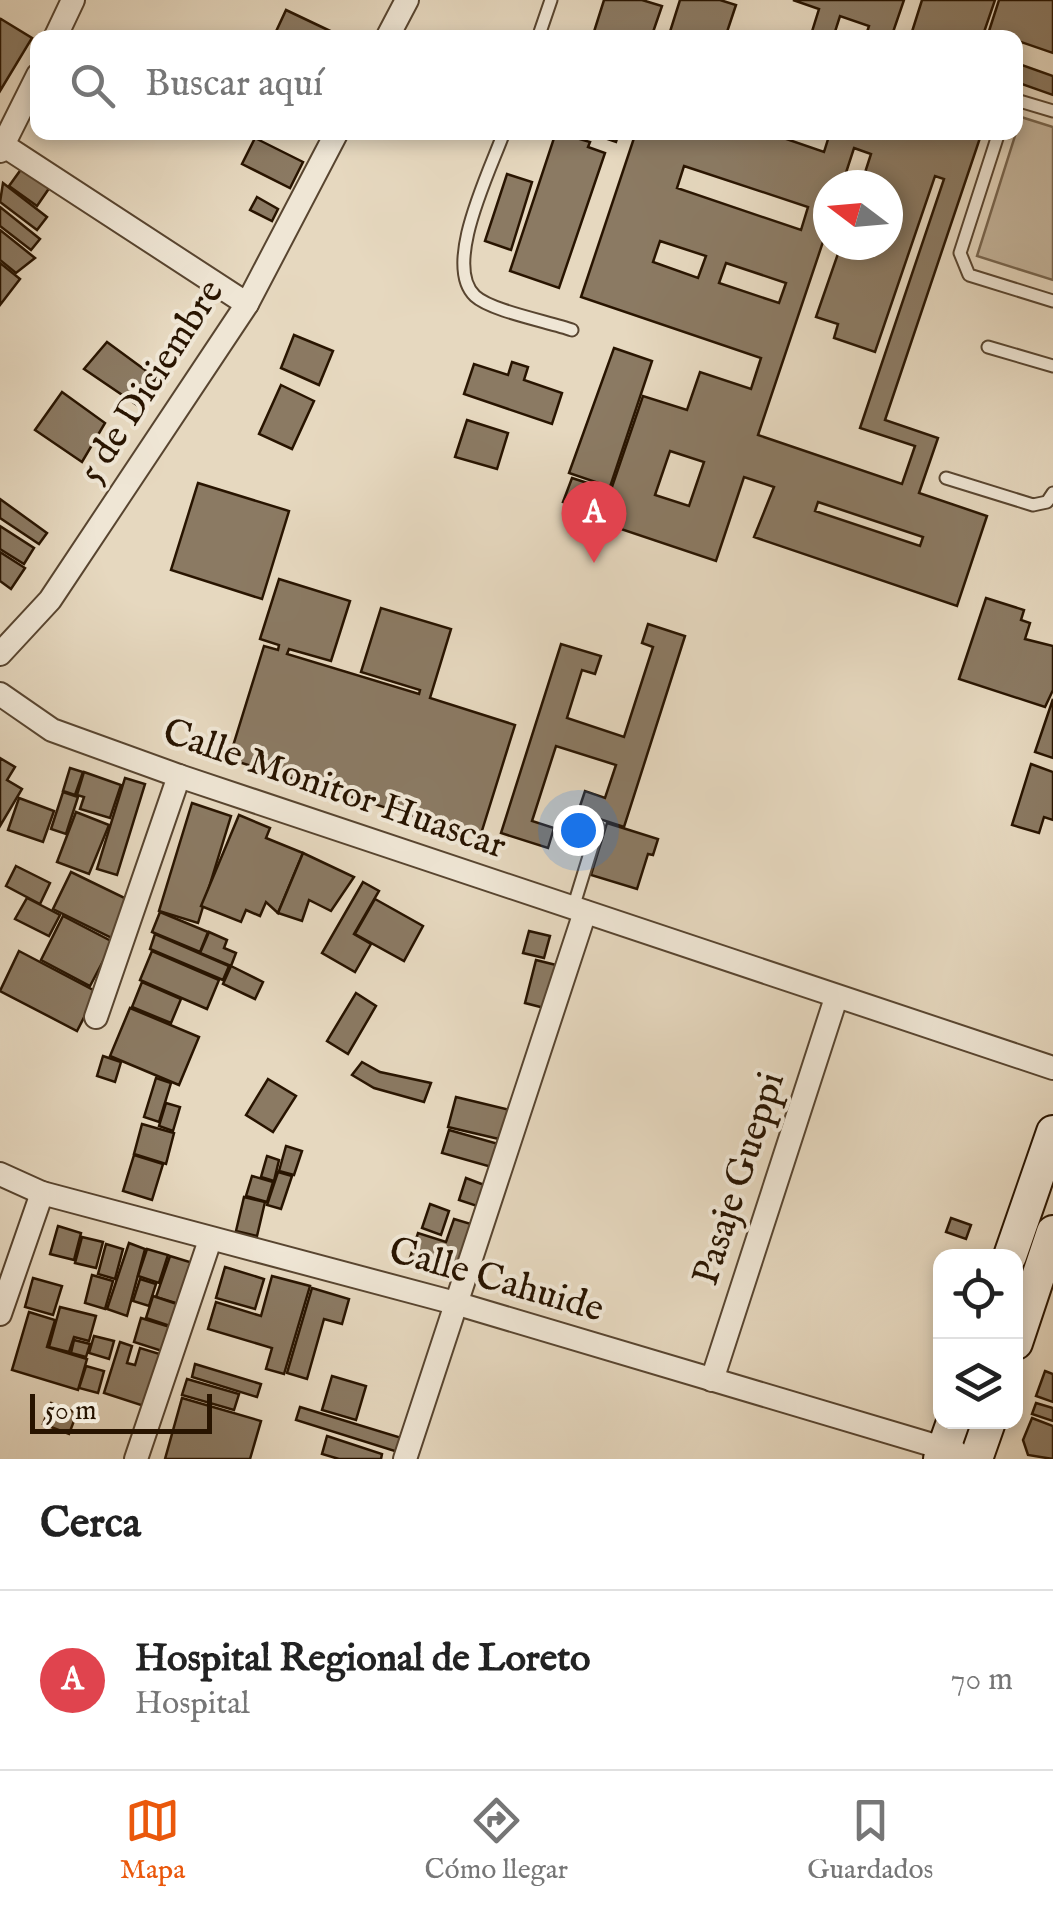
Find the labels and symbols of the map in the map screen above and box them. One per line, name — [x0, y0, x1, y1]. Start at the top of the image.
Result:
north arrow — [813, 170, 903, 260]
street label: 5 de Diciembre — [68, 271, 236, 493]
pin: A — [562, 480, 626, 563]
street label: Calle Monitor Huascar — [156, 709, 512, 871]
your location — [553, 805, 604, 856]
street label: Pasaje Gueppi — [683, 1066, 797, 1292]
street label: Calle Cahuide — [383, 1227, 609, 1335]
scale bar — [30, 1389, 212, 1434]

